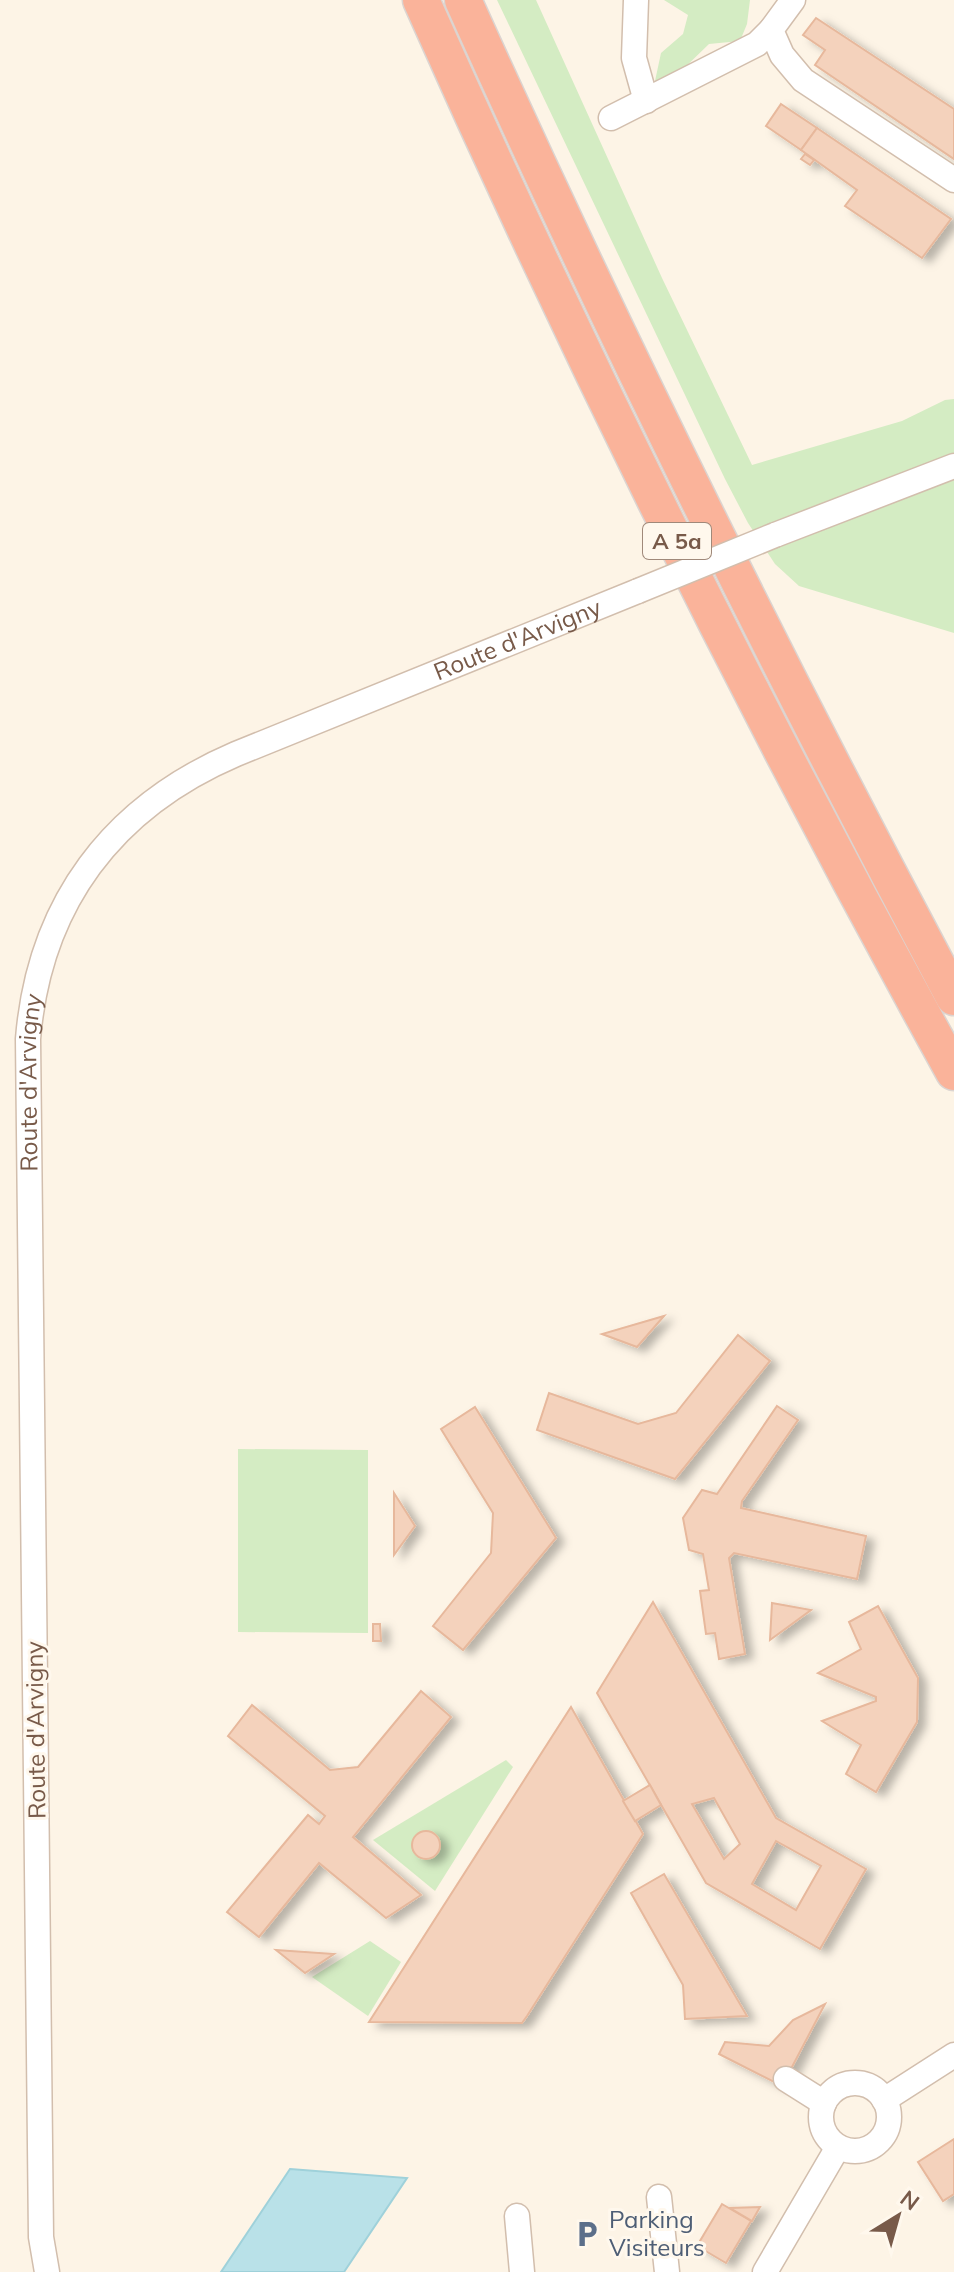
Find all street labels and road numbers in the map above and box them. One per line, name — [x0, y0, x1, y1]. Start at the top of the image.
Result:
road number: A 5a — [643, 523, 711, 559]
street label: Route d'Arvigny — [429, 591, 606, 686]
street label: Route d'Arvigny — [12, 991, 48, 1172]
street label: Route d'Arvigny — [18, 1641, 52, 1819]

